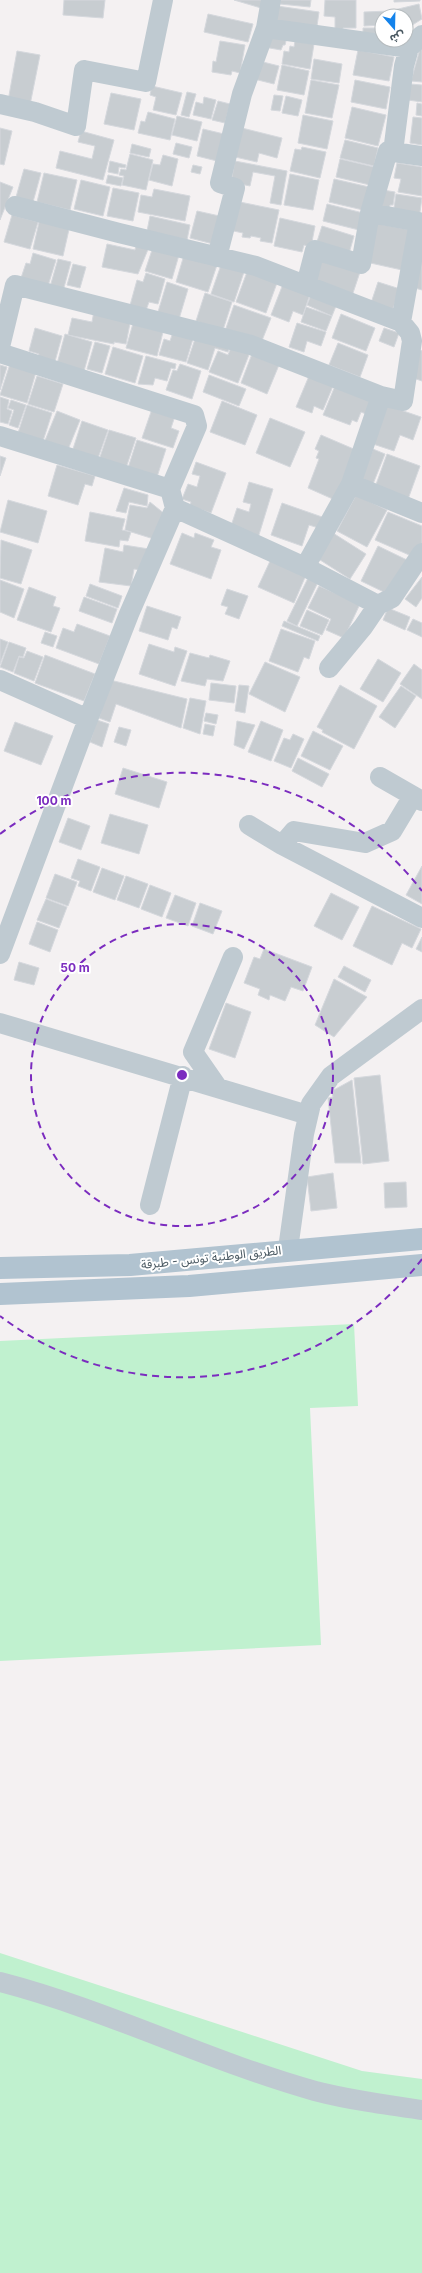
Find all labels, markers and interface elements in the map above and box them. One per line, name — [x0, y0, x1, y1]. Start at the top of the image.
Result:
north arrow — [374, 8, 414, 48]
text: ش — [388, 28, 407, 47]
text: 100 m — [36, 793, 72, 808]
text: 50 m — [60, 960, 90, 975]
centre of rings — [175, 1068, 189, 1082]
street label: الطريق الوطنية تونس - طبرقة — [140, 1242, 282, 1273]

